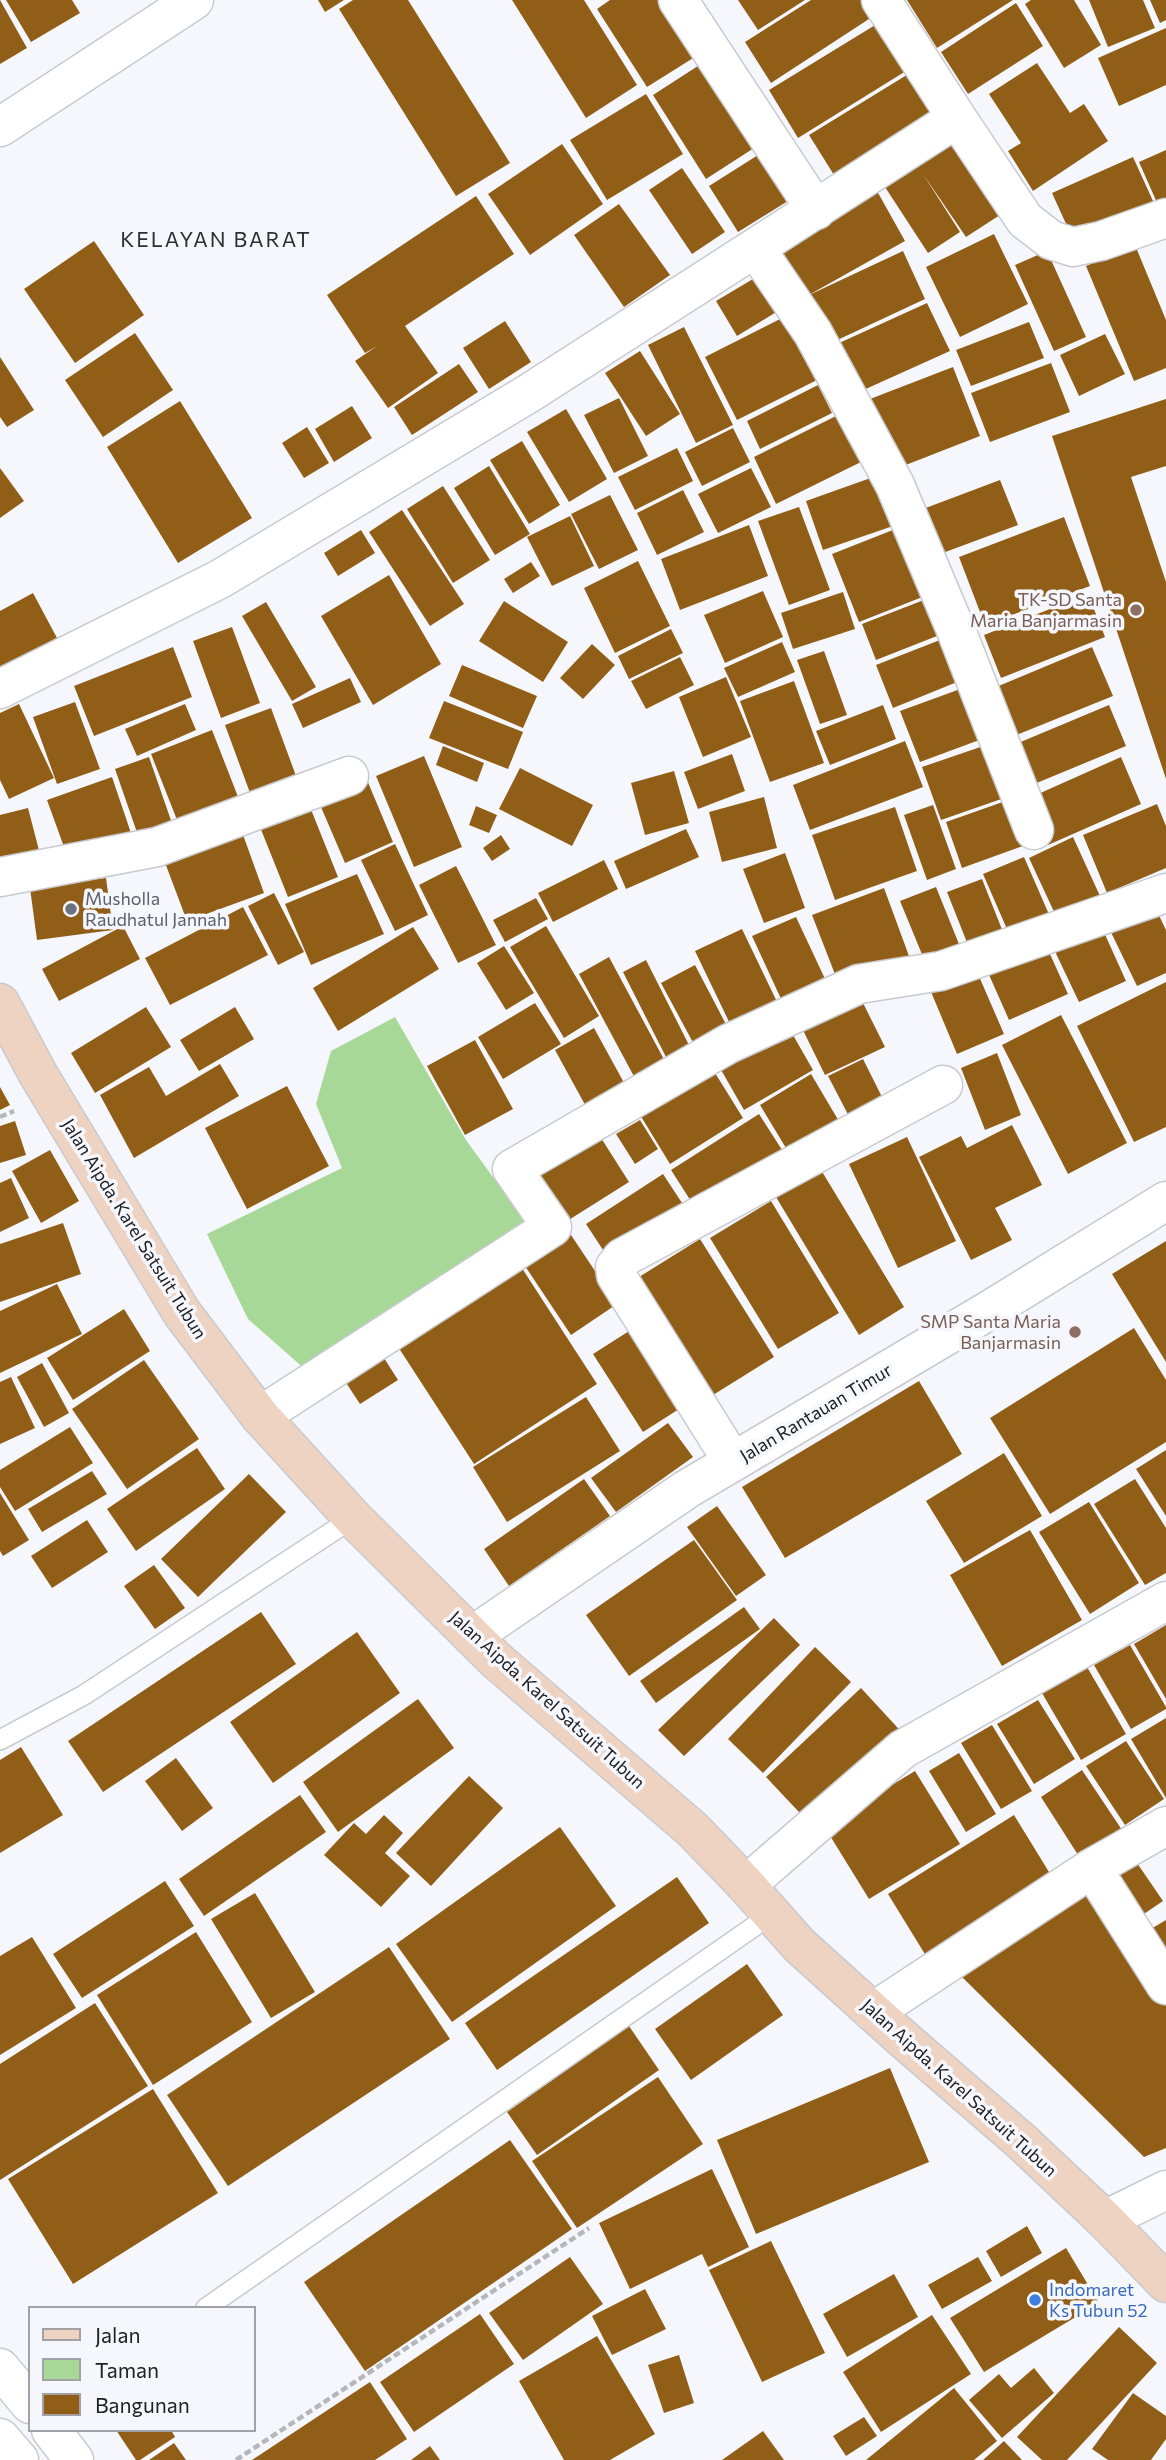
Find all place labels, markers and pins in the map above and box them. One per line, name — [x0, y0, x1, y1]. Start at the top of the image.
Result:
place label: TK-SD Santa Maria Banjarmasin — [970, 589, 1122, 632]
marker: TK-SD Santa Maria Banjarmasin — [1128, 602, 1144, 618]
place label: Musholla Raudhatul Jannah — [85, 888, 227, 930]
marker: Musholla Raudhatul Jannah — [63, 901, 79, 917]
place label: SMP Santa Maria Banjarmasin — [920, 1311, 1061, 1354]
marker: SMP Santa Maria Banjarmasin — [1067, 1324, 1083, 1340]
place label: Indomaret Ks Tubun 52 — [1049, 2279, 1148, 2322]
marker: Indomaret Ks Tubun 52 — [1027, 2292, 1043, 2308]

